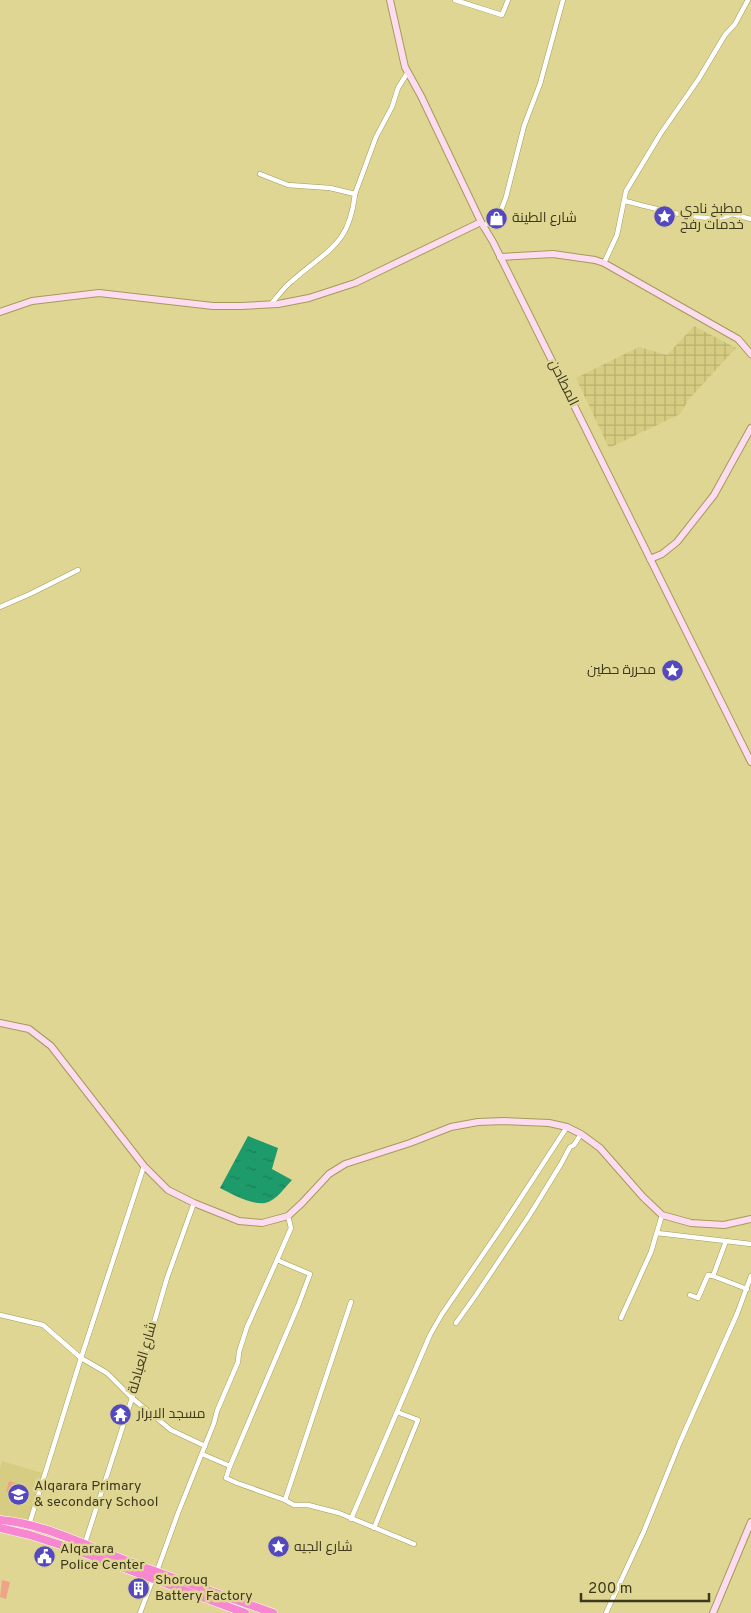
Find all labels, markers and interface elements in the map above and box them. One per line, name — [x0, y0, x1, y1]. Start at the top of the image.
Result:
place label: مطبخ نادي خدمات رفح — [680, 201, 744, 234]
place icon: مطبخ نادي خدمات رفح — [652, 205, 676, 229]
shop icon: شارع الطينة — [484, 206, 508, 230]
place label: شارع الطينة — [512, 210, 577, 227]
street label: المطاحن — [545, 357, 581, 409]
place icon: محررة حطين — [660, 658, 684, 682]
place label: محررة حطين — [587, 662, 656, 679]
street label: شارع العبادلة — [125, 1320, 161, 1396]
temple icon: مسجد الابرار — [109, 1402, 133, 1426]
place label: مسجد الابرار — [136, 1406, 205, 1423]
place label: Alqarara Primary & secondary School — [34, 1478, 158, 1511]
school or university icon: Alqarara Primary & secondary School — [6, 1482, 30, 1506]
place icon: شارع الجيه — [266, 1535, 290, 1559]
place label: شارع الجيه — [294, 1539, 353, 1556]
place label: Alqarara Police Center — [60, 1541, 145, 1574]
public building icon: Alqarara Police Center — [32, 1545, 56, 1569]
scale bar — [581, 1570, 708, 1602]
place label: Shorouq Battery Factory — [155, 1572, 253, 1605]
building icon: Shorouq Battery Factory — [127, 1576, 151, 1600]
text: 200 m — [588, 1580, 633, 1599]

